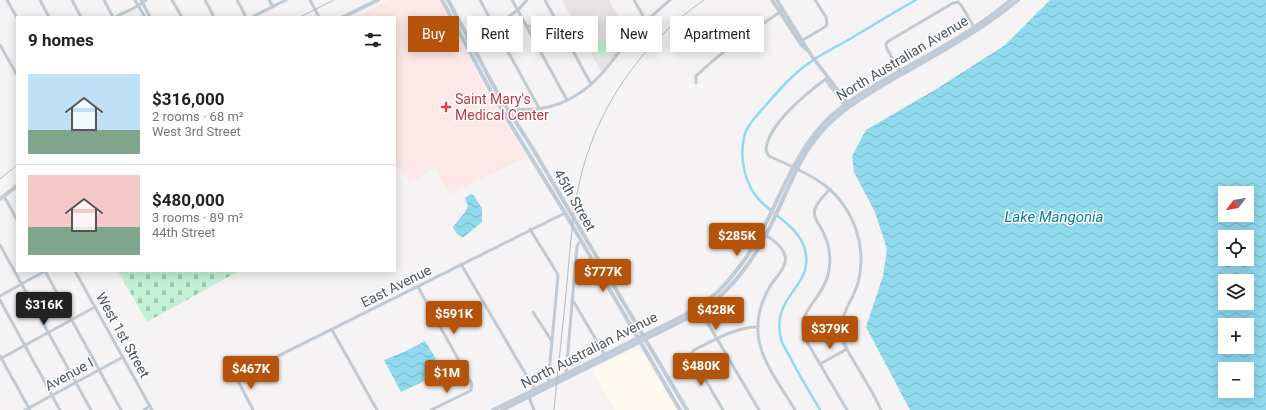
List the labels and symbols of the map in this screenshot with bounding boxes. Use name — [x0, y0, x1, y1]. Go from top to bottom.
street label: North Australian Avenue — [833, 12, 971, 104]
place label: Saint Mary's Medical Center — [455, 91, 549, 123]
marker: Saint Mary's Medical Center — [440, 101, 452, 113]
street label: 45th Street — [551, 166, 599, 234]
north arrow — [1218, 186, 1254, 222]
water label: Lake Mangonia — [1005, 208, 1104, 226]
pin: $285K — [709, 223, 765, 257]
pin: $777K — [575, 259, 631, 293]
street label: East Avenue — [358, 261, 434, 311]
street label: West 1st Street — [93, 290, 153, 381]
pin: $316K — [16, 292, 72, 326]
pin: $428K — [688, 297, 744, 331]
pin: $591K — [426, 301, 482, 335]
street label: North Australian Avenue — [518, 309, 660, 391]
pin: $379K — [802, 316, 858, 350]
pin: $480K — [673, 353, 729, 387]
street label: Avenue I — [42, 354, 96, 394]
pin: $467K — [223, 356, 279, 390]
pin: $1M — [428, 360, 466, 394]

